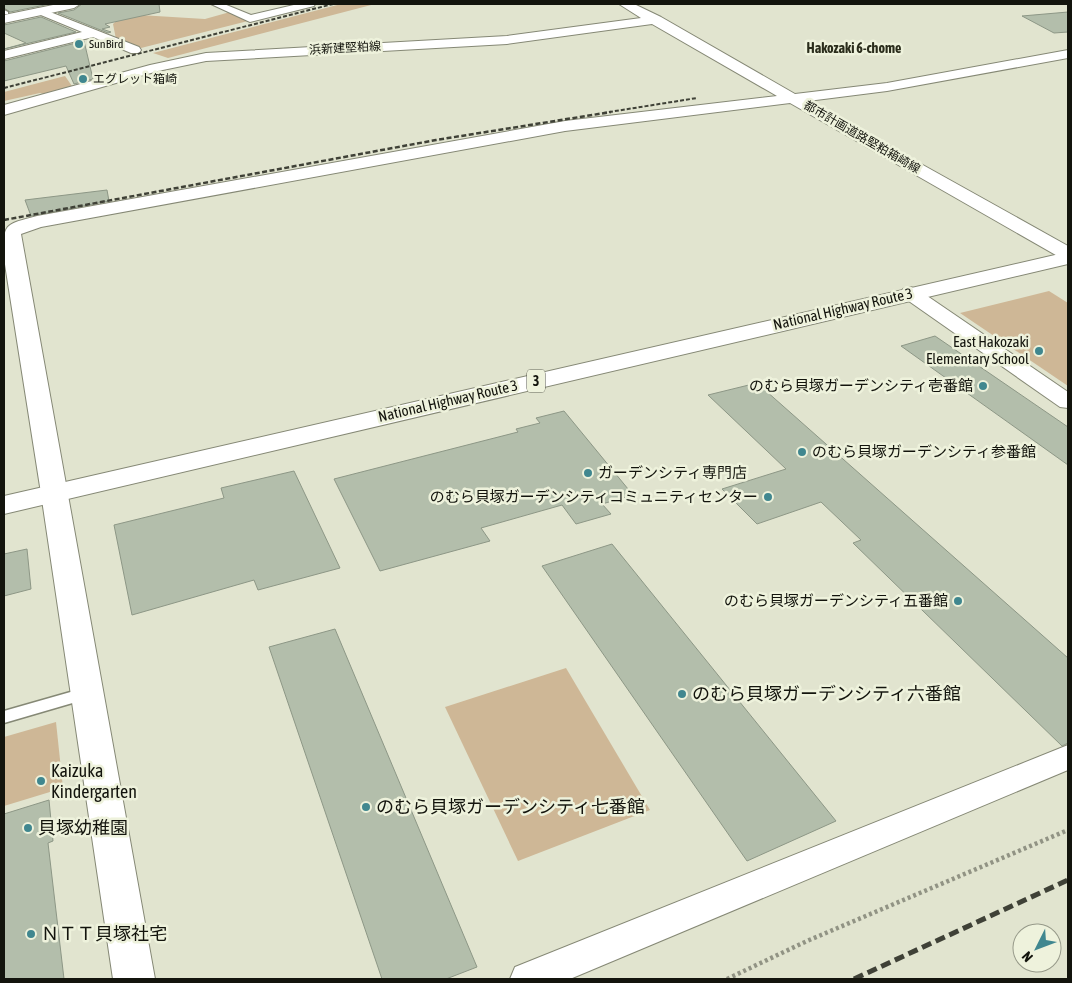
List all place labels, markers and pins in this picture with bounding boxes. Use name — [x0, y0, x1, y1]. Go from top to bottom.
place label: SunBird — [89, 37, 123, 51]
marker: SunBird — [73, 38, 85, 50]
place label: エグレット箱崎 — [93, 72, 177, 86]
marker: エグレット箱崎 — [77, 73, 89, 85]
place label: East Hakozaki Elementary School — [926, 333, 1029, 367]
marker: East Hakozaki Elementary School — [1033, 345, 1045, 357]
place label: のむら貝塚ガーデンシティ壱番館 — [749, 377, 973, 394]
marker: のむら貝塚ガーデンシティ壱番館 — [977, 380, 989, 392]
place label: のむら貝塚ガーデンシティ参番館 — [812, 443, 1036, 460]
marker: のむら貝塚ガーデンシティ参番館 — [796, 446, 808, 458]
place label: ガーデンシティ専門店 — [598, 464, 747, 481]
marker: ガーデンシティ専門店 — [582, 467, 594, 479]
place label: のむら貝塚ガーデンシティコミュニティセンター — [430, 488, 758, 505]
marker: のむら貝塚ガーデンシティコミュニティセンター — [762, 491, 774, 503]
place label: のむら貝塚ガーデンシティ五番館 — [724, 592, 948, 609]
marker: のむら貝塚ガーデンシティ五番館 — [952, 595, 964, 607]
place label: のむら貝塚ガーデンシティ六番館 — [692, 683, 961, 704]
marker: のむら貝塚ガーデンシティ六番館 — [676, 688, 688, 700]
place label: Kaizuka Kindergarten — [51, 760, 137, 802]
marker: Kaizuka Kindergarten — [35, 775, 47, 787]
place label: のむら貝塚ガーデンシティ七番館 — [376, 796, 645, 817]
marker: のむら貝塚ガーデンシティ七番館 — [360, 801, 372, 813]
place label: 貝塚幼稚園 — [38, 817, 128, 838]
marker: 貝塚幼稚園 — [22, 822, 34, 834]
place label: ＮＴＴ貝塚社宅 — [41, 923, 167, 944]
marker: ＮＴＴ貝塚社宅 — [25, 928, 37, 940]

